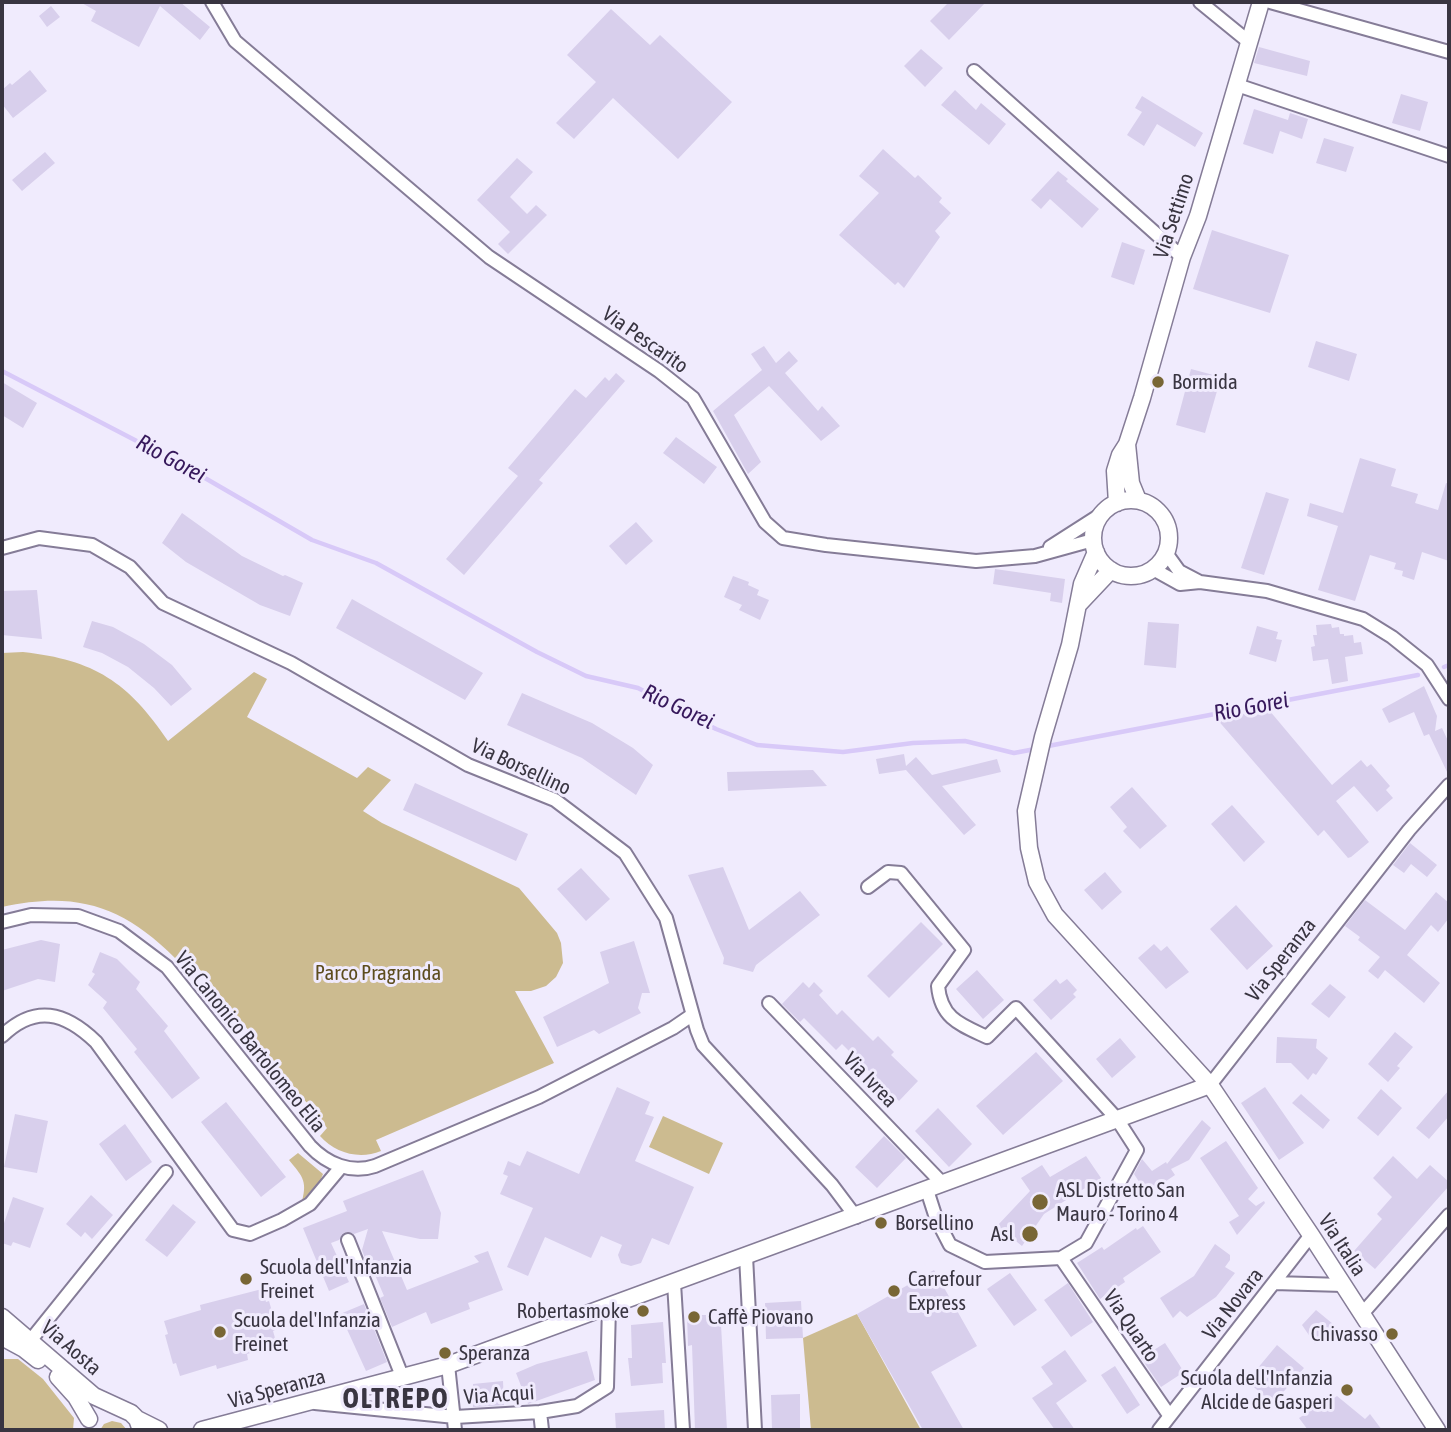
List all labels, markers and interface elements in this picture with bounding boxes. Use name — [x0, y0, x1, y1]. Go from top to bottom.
street label: Via Settimo — [1148, 170, 1200, 262]
street label: Via Pescarito — [597, 301, 693, 379]
place label: Bormida — [1172, 369, 1238, 395]
marker: Bormida — [1150, 374, 1166, 390]
water label: Rio Gorei — [131, 429, 211, 489]
water label: Rio Gorei — [638, 679, 718, 735]
water label: Rio Gorei — [1211, 686, 1291, 728]
street label: Via Borsellino — [467, 733, 575, 801]
street label: Via Speranza — [1241, 913, 1321, 1007]
street label: Via Canonico Bartolomeo Elia — [169, 946, 331, 1138]
park label: Parco Pragranda — [315, 960, 441, 986]
street label: Via Ivrea — [838, 1047, 902, 1113]
place label: ASL Distretto San Mauro - Torino 4 — [1056, 1177, 1185, 1227]
marker: ASL Distretto San Mauro - Torino 4 — [1030, 1192, 1050, 1212]
street label: Via Italia — [1313, 1209, 1371, 1281]
place label: Borsellino — [895, 1210, 974, 1236]
marker: Borsellino — [873, 1215, 889, 1231]
place label: Asl — [991, 1221, 1014, 1247]
marker: Asl — [1020, 1224, 1040, 1244]
place label: Scuola dell'Infanzia Freinet — [260, 1254, 412, 1304]
street label: Via Novara — [1197, 1263, 1269, 1345]
place label: Carrefour Express — [908, 1266, 981, 1316]
marker: Scuola dell'Infanzia Freinet — [238, 1271, 254, 1287]
marker: Carrefour Express — [886, 1283, 902, 1299]
street label: Via Quarto — [1098, 1285, 1164, 1367]
place label: Robertasmoke — [517, 1298, 629, 1324]
marker: Robertasmoke — [635, 1303, 651, 1319]
place label: Caffè Piovano — [708, 1304, 814, 1330]
place label: Scuola del'Infanzia Freinet — [234, 1307, 381, 1357]
marker: Caffè Piovano — [686, 1309, 702, 1325]
street label: Via Aosta — [36, 1315, 106, 1381]
place label: Chivasso — [1311, 1321, 1378, 1347]
marker: Scuola del'Infanzia Freinet — [212, 1324, 228, 1340]
marker: Chivasso — [1384, 1326, 1400, 1342]
place label: Speranza — [459, 1340, 530, 1366]
marker: Speranza — [437, 1345, 453, 1361]
street label: Via Speranza — [226, 1364, 328, 1414]
place label: Scuola dell'Infanzia Alcide de Gasperi — [1181, 1365, 1333, 1415]
street label: Via Acqui — [463, 1380, 535, 1410]
district label: OLTREPO — [343, 1382, 449, 1416]
marker: Scuola dell'Infanzia Alcide de Gasperi — [1339, 1382, 1355, 1398]

